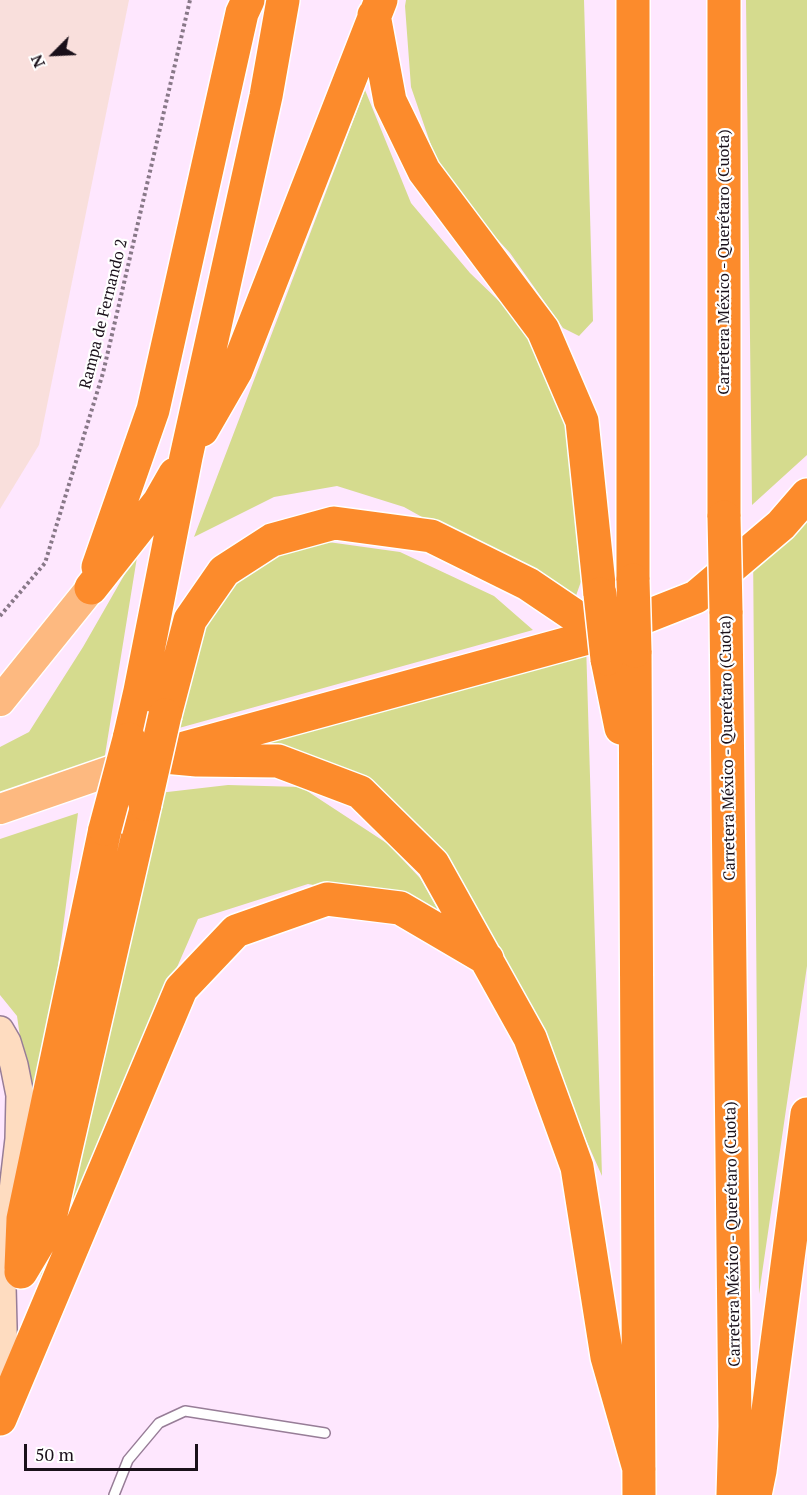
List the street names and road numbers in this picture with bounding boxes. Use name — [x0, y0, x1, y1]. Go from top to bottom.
street label: Carretera México - Querétaro (Cuota) — [714, 129, 734, 395]
street label: Rampa de Fernando 2 — [76, 237, 132, 391]
street label: Carretera México - Querétaro (Cuota) — [716, 615, 740, 881]
street label: Carretera México - Querétaro (Cuota) — [721, 1101, 745, 1367]

